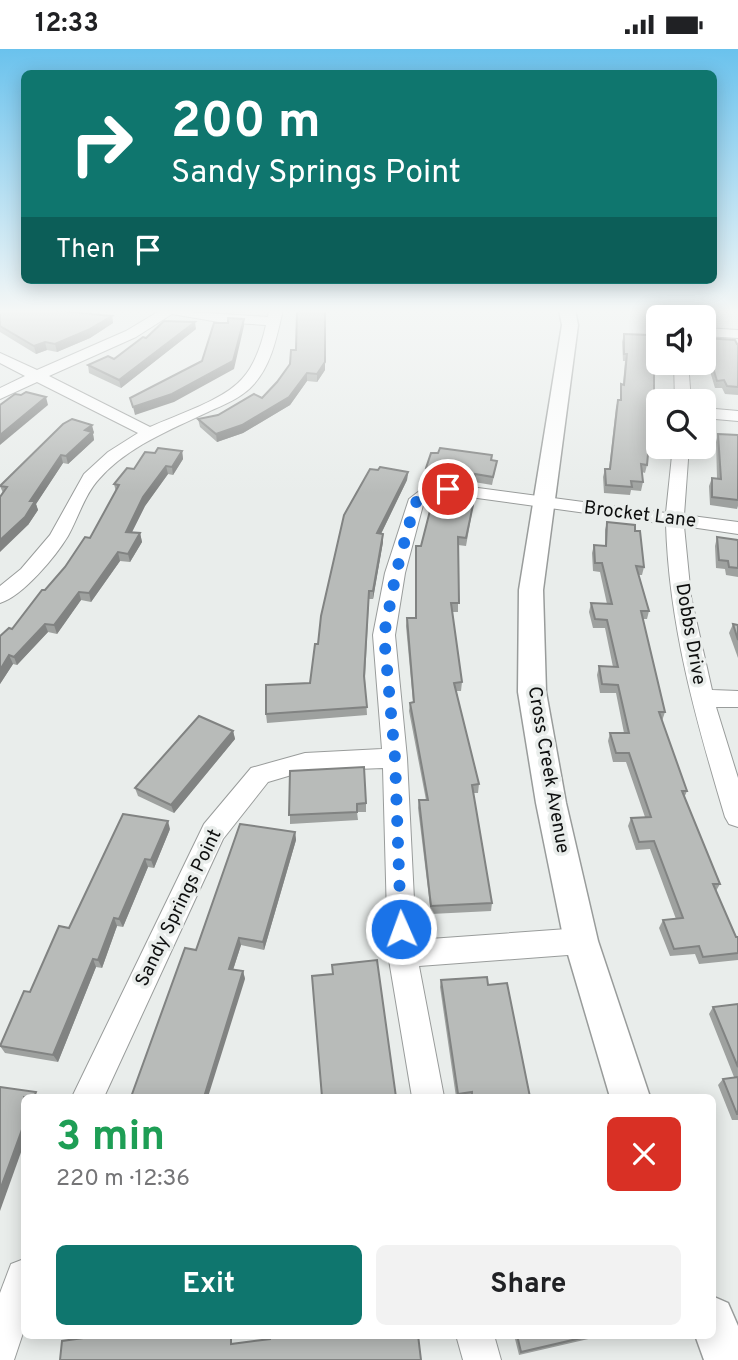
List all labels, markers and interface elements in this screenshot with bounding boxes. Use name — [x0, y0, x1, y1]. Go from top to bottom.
text: 12:33 — [35, 8, 99, 41]
text: 200 m — [171, 93, 321, 155]
icon: right — [56, 98, 147, 189]
text: Sandy Springs Point — [171, 154, 461, 194]
icon: arrive — [129, 231, 167, 269]
text: Then — [56, 234, 115, 267]
map controls — [646, 305, 716, 459]
button: sound — [646, 305, 716, 375]
button: search — [646, 389, 716, 459]
pin — [418, 459, 478, 519]
icon: arrive — [429, 470, 467, 508]
street label: Brocket Lane — [582, 496, 698, 534]
street label: Dobbs Drive — [669, 581, 711, 687]
street label: Cross Creek Avenue — [521, 685, 575, 855]
street label: Sandy Springs Point — [131, 825, 227, 991]
position arrow — [364, 892, 438, 966]
text: 3 min — [56, 1112, 165, 1165]
button: close — [607, 1117, 681, 1191]
text: 220 m · 12:36 — [56, 1165, 190, 1194]
button: Exit — [56, 1245, 362, 1325]
button: Share — [376, 1245, 681, 1325]

